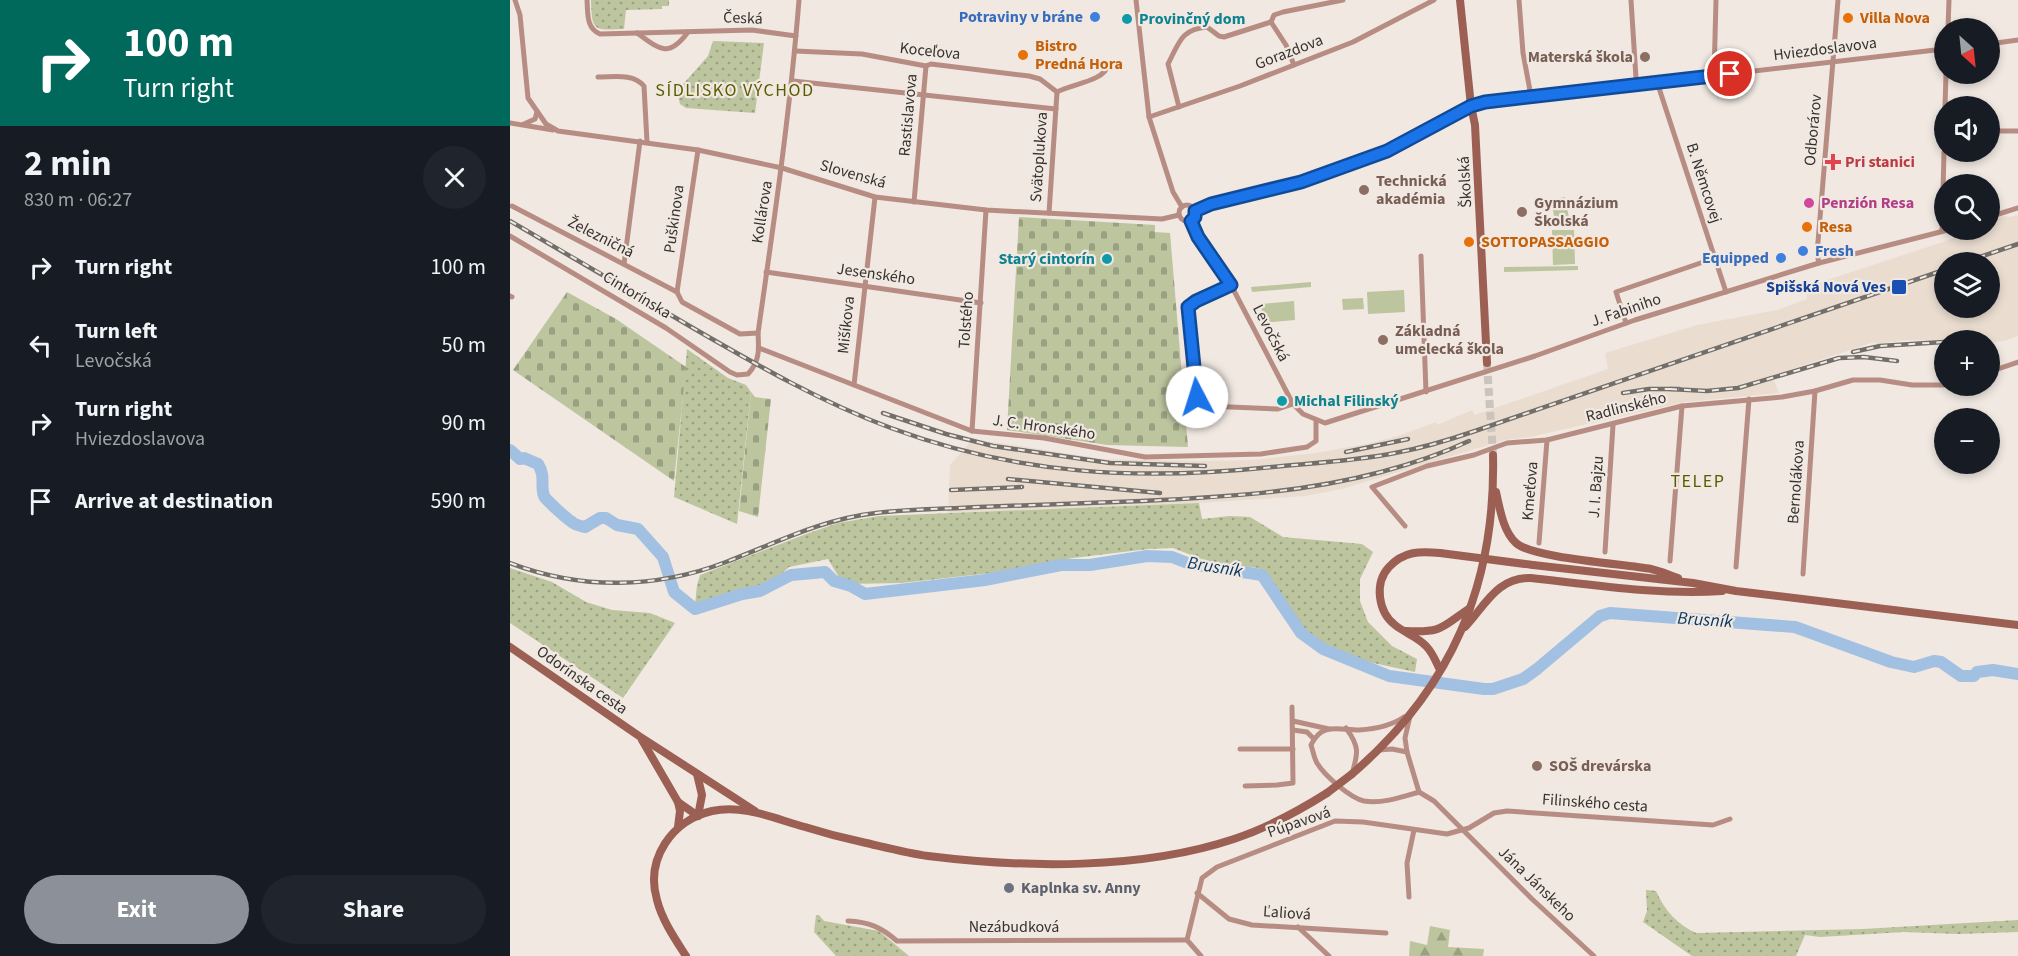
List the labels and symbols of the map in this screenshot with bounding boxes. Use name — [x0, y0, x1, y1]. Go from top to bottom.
street label: Česká — [723, 6, 763, 30]
place label: Potraviny v bráne — [959, 6, 1083, 28]
place label: Villa Nova — [1859, 7, 1930, 29]
place label: Provinčný dom — [1139, 8, 1245, 30]
marker: Potraviny v bráne — [1088, 10, 1102, 24]
marker: Villa Nova — [1841, 11, 1855, 25]
marker: Provinčný dom — [1120, 12, 1134, 26]
north arrow — [1934, 18, 2000, 84]
street label: Gorazdova — [1252, 29, 1326, 75]
street label: Hviezdoslavova — [1772, 32, 1878, 66]
place label: Bistro Predná Hora — [1035, 35, 1123, 75]
street label: Koceľova — [899, 37, 961, 65]
place label: Materská škola — [1528, 46, 1633, 68]
marker: Bistro Predná Hora — [1016, 48, 1030, 62]
pin — [1704, 48, 1755, 99]
marker: Materská škola — [1638, 50, 1652, 64]
street label: Rastislavova — [893, 73, 923, 157]
district label: SÍDLISKO VÝCHOD — [655, 78, 815, 103]
street label: Odborárov — [1799, 93, 1827, 167]
street label: Svätoplukova — [1025, 111, 1053, 203]
street label: B. Němcovej — [1681, 140, 1727, 226]
place label: Pri stanici — [1845, 151, 1915, 173]
street label: Slovenská — [817, 154, 889, 194]
marker: Pri stanici — [1826, 155, 1840, 169]
street label: Školská — [1453, 156, 1477, 208]
place label: Technická akadémia — [1376, 170, 1447, 210]
street label: Kollárova — [746, 179, 778, 245]
street label: Puškinova — [658, 183, 690, 255]
marker: Technická akadémia — [1357, 183, 1371, 197]
place label: Gymnázium Školská — [1534, 192, 1618, 232]
place label: Penzión Resa — [1821, 192, 1914, 214]
marker: Penzión Resa — [1802, 196, 1816, 210]
marker: Gymnázium Školská — [1515, 205, 1529, 219]
street label: Železničná — [564, 211, 638, 263]
place label: Resa — [1819, 216, 1852, 238]
marker: Resa — [1800, 220, 1814, 234]
place label: SOTTOPASSAGGIO — [1481, 231, 1609, 253]
marker: SOTTOPASSAGGIO — [1462, 235, 1476, 249]
place label: Fresh — [1815, 240, 1854, 262]
marker: Fresh — [1796, 244, 1810, 258]
place label: Equipped — [1702, 247, 1769, 269]
place label: Starý cintorín — [999, 248, 1095, 270]
marker: Equipped — [1774, 251, 1788, 265]
marker: Starý cintorín — [1100, 252, 1114, 266]
street label: Jesenského — [836, 258, 916, 290]
street label: Cintorínska — [599, 266, 675, 324]
place label: Spišská Nová Ves — [1766, 276, 1886, 298]
marker: Spišská Nová Ves — [1890, 278, 1908, 296]
street label: J. Fabiniho — [1588, 288, 1664, 332]
street label: Tolstého — [953, 291, 979, 349]
street label: Mišíkova — [832, 295, 860, 355]
street label: Levočská — [1247, 301, 1295, 365]
place label: Základná umelecká škola — [1395, 320, 1504, 360]
marker: Základná umelecká škola — [1376, 333, 1390, 347]
position arrow — [1165, 365, 1229, 429]
street label: Radlinského — [1583, 386, 1669, 428]
place label: Michal Filinský — [1294, 390, 1399, 412]
marker: Michal Filinský — [1275, 394, 1289, 408]
street label: J. C. Hronského — [991, 409, 1097, 445]
street label: Bernolákova — [1782, 439, 1810, 525]
street label: J. I. Bajzu — [1583, 455, 1609, 519]
street label: Kmeťova — [1516, 460, 1544, 522]
district label: TELEP — [1670, 469, 1726, 494]
water label: Brusník — [1186, 550, 1245, 584]
water label: Brusník — [1677, 606, 1734, 634]
street label: Odorínska cesta — [532, 640, 632, 720]
place label: SOŠ drevárska — [1549, 755, 1651, 777]
marker: SOŠ drevárska — [1530, 759, 1544, 773]
street label: Filinského cesta — [1541, 788, 1649, 818]
street label: Púpavová — [1264, 801, 1334, 843]
street label: Jána Jánskeho — [1493, 841, 1581, 927]
place label: Kaplnka sv. Anny — [1021, 877, 1141, 899]
marker: Kaplnka sv. Anny — [1002, 881, 1016, 895]
street label: Ľaliová — [1262, 900, 1312, 926]
street label: Nezábudková — [969, 916, 1059, 938]

